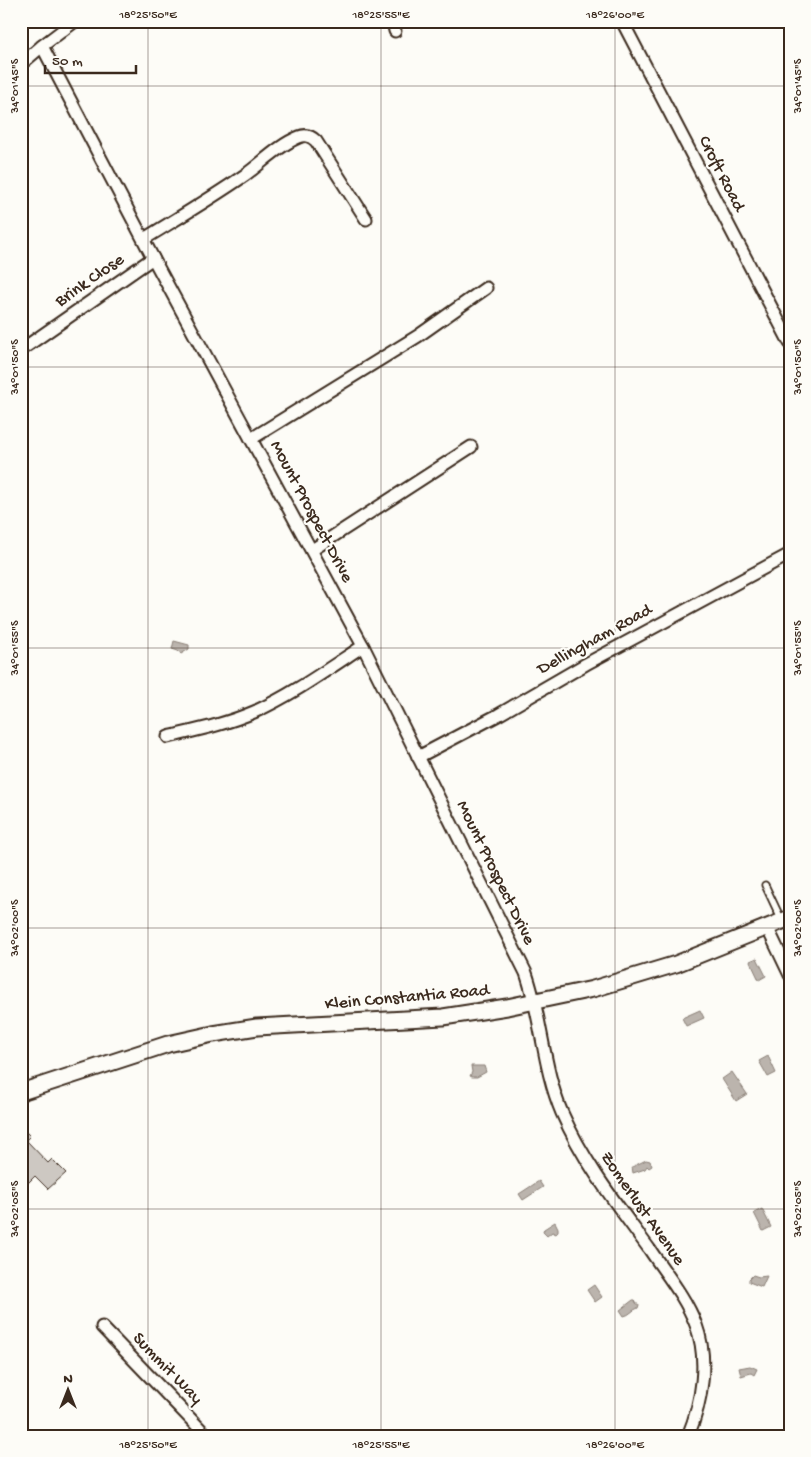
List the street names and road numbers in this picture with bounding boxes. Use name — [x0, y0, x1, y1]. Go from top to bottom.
street label: Croft Road — [693, 133, 750, 217]
street label: Brink Close — [51, 249, 129, 313]
street label: Mount Prospect Drive — [265, 437, 358, 587]
street label: Dellingham Road — [533, 599, 657, 681]
street label: Mount Prospect Drive — [451, 797, 539, 949]
street label: Klein Constantia Road — [324, 980, 491, 1016]
street label: Zomerlust Avenue — [595, 1148, 689, 1271]
street label: Summit Way — [127, 1329, 207, 1409]

